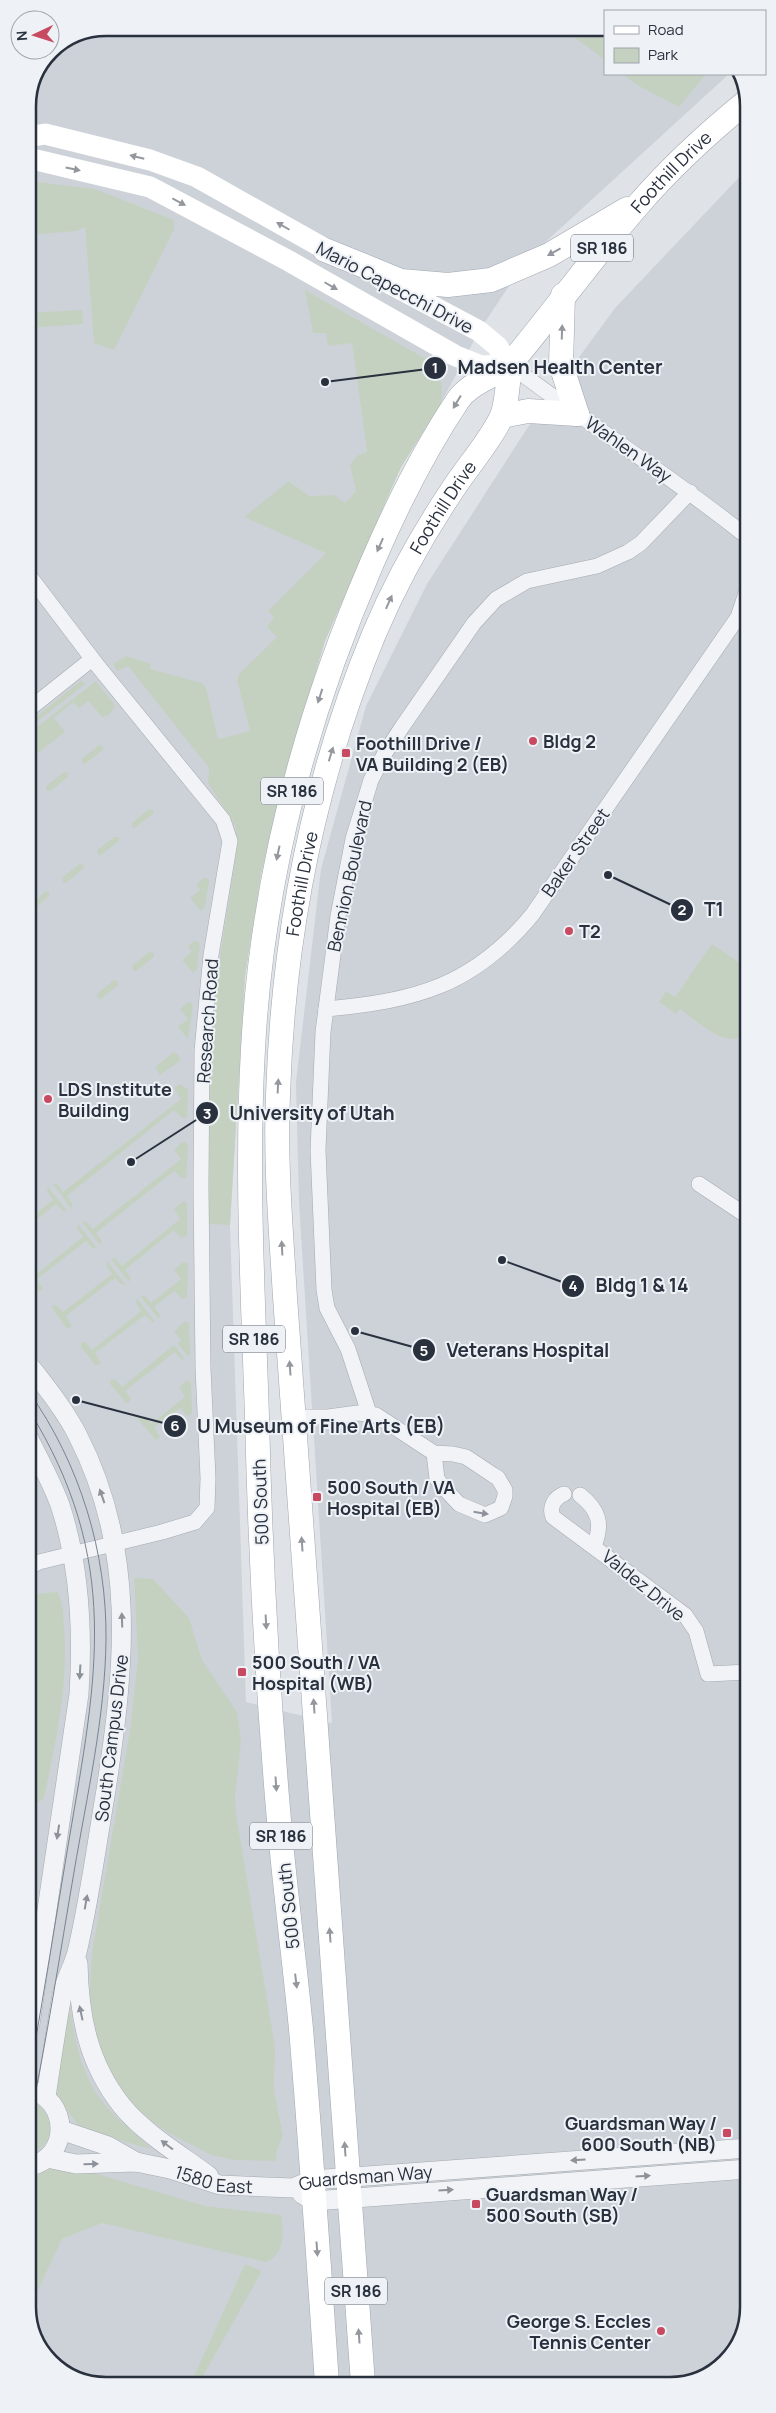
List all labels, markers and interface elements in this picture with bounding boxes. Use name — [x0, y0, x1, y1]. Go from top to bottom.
north arrow — [10, 10, 60, 60]
legend — [604, 10, 766, 75]
text: Road — [648, 19, 684, 40]
text: N — [12, 30, 31, 42]
text: Park — [648, 44, 678, 65]
street label: Foothill Drive — [625, 125, 716, 218]
one-way arrow — [129, 153, 144, 161]
one-way arrow — [65, 165, 81, 173]
one-way arrow — [173, 198, 186, 207]
one-way arrow — [276, 221, 290, 230]
road number: SR 186 — [571, 234, 633, 262]
street label: Mario Capecchi Drive — [312, 235, 478, 339]
one-way arrow — [547, 248, 561, 257]
one-way arrow — [324, 281, 337, 290]
one-way arrow — [558, 324, 566, 340]
callout: Madsen Health Center — [423, 351, 673, 385]
text: Madsen Health Center — [458, 354, 663, 380]
text: 1 — [432, 357, 438, 378]
one-way arrow — [452, 396, 461, 409]
street label: Wahlen Way — [581, 410, 677, 488]
street label: Foothill Drive — [404, 456, 481, 558]
one-way arrow — [375, 538, 383, 552]
one-way arrow — [385, 595, 393, 609]
one-way arrow — [316, 689, 323, 704]
place label: Bldg 2 — [543, 729, 596, 753]
place label: Foothill Drive / VA Building 2 (EB) — [356, 731, 509, 776]
marker: Bldg 2 — [527, 735, 539, 747]
one-way arrow — [328, 746, 336, 761]
marker: Foothill Drive / VA Building 2 (EB) — [340, 747, 352, 759]
road number: SR 186 — [261, 778, 323, 804]
street label: Bennion Boulevard — [321, 798, 377, 954]
street label: Baker Street — [536, 803, 614, 901]
street label: Foothill Drive — [280, 829, 323, 938]
one-way arrow — [274, 846, 282, 861]
callout: T1 — [670, 893, 734, 927]
text: T1 — [704, 896, 724, 922]
text: 2 — [678, 899, 687, 920]
place label: T2 — [579, 919, 601, 943]
marker: T2 — [563, 925, 575, 937]
street label: Research Road — [191, 958, 223, 1084]
place label: LDS Institute Building — [58, 1077, 172, 1122]
one-way arrow — [275, 1078, 283, 1094]
marker: LDS Institute Building — [42, 1093, 54, 1105]
callout: University of Utah — [194, 1096, 404, 1130]
text: University of Utah — [229, 1100, 395, 1126]
text: 3 — [203, 1103, 211, 1124]
one-way arrow — [278, 1240, 286, 1256]
callout: Bldg 1 & 14 — [561, 1269, 699, 1303]
text: Bldg 1 & 14 — [595, 1272, 689, 1298]
text: 4 — [568, 1275, 578, 1296]
road number: SR 186 — [223, 1326, 285, 1352]
callout: Veterans Hospital — [411, 1333, 619, 1367]
text: Veterans Hospital — [447, 1337, 609, 1363]
text: 5 — [420, 1340, 429, 1361]
one-way arrow — [285, 1360, 293, 1376]
callout: U Museum of Fine Arts (EB) — [162, 1409, 455, 1443]
text: U Museum of Fine Arts (EB) — [197, 1413, 445, 1439]
text: 6 — [170, 1415, 180, 1436]
street label: 500 South — [247, 1458, 273, 1546]
place label: 500 South / VA Hospital (EB) — [327, 1475, 455, 1520]
one-way arrow — [98, 1489, 105, 1504]
marker: 500 South / VA Hospital (EB) — [311, 1491, 323, 1503]
one-way arrow — [473, 1509, 489, 1517]
one-way arrow — [298, 1535, 306, 1551]
street label: Valdez Drive — [597, 1544, 691, 1626]
one-way arrow — [118, 1611, 126, 1627]
one-way arrow — [262, 1614, 270, 1630]
place label: 500 South / VA Hospital (WB) — [252, 1650, 380, 1695]
street label: South Campus Drive — [89, 1653, 133, 1823]
one-way arrow — [76, 1664, 84, 1680]
marker: 500 South / VA Hospital (WB) — [236, 1666, 248, 1678]
one-way arrow — [309, 1697, 317, 1713]
one-way arrow — [273, 1777, 281, 1793]
road number: SR 186 — [250, 1822, 312, 1850]
one-way arrow — [53, 1824, 61, 1840]
street label: 500 South — [272, 1862, 304, 1950]
one-way arrow — [83, 1894, 91, 1910]
one-way arrow — [325, 1927, 333, 1943]
one-way arrow — [292, 1973, 300, 1989]
one-way arrow — [77, 2005, 85, 2020]
place label: Guardsman Way / 600 South (NB) — [565, 2111, 717, 2156]
marker: Guardsman Way / 600 South (NB) — [721, 2127, 733, 2139]
one-way arrow — [161, 2139, 174, 2150]
one-way arrow — [341, 2141, 349, 2157]
one-way arrow — [569, 2157, 585, 2165]
street label: 1580 East — [172, 2159, 253, 2198]
street label: Guardsman Way — [295, 2159, 434, 2196]
one-way arrow — [84, 2160, 100, 2168]
one-way arrow — [635, 2172, 651, 2180]
place label: Guardsman Way / 500 South (SB) — [486, 2182, 638, 2227]
one-way arrow — [438, 2186, 454, 2194]
marker: Guardsman Way / 500 South (SB) — [470, 2198, 482, 2210]
one-way arrow — [314, 2241, 322, 2257]
road number: SR 186 — [325, 2278, 387, 2304]
place label: George S. Eccles Tennis Center — [507, 2309, 651, 2354]
marker: George S. Eccles Tennis Center — [655, 2325, 667, 2337]
one-way arrow — [355, 2327, 363, 2343]

